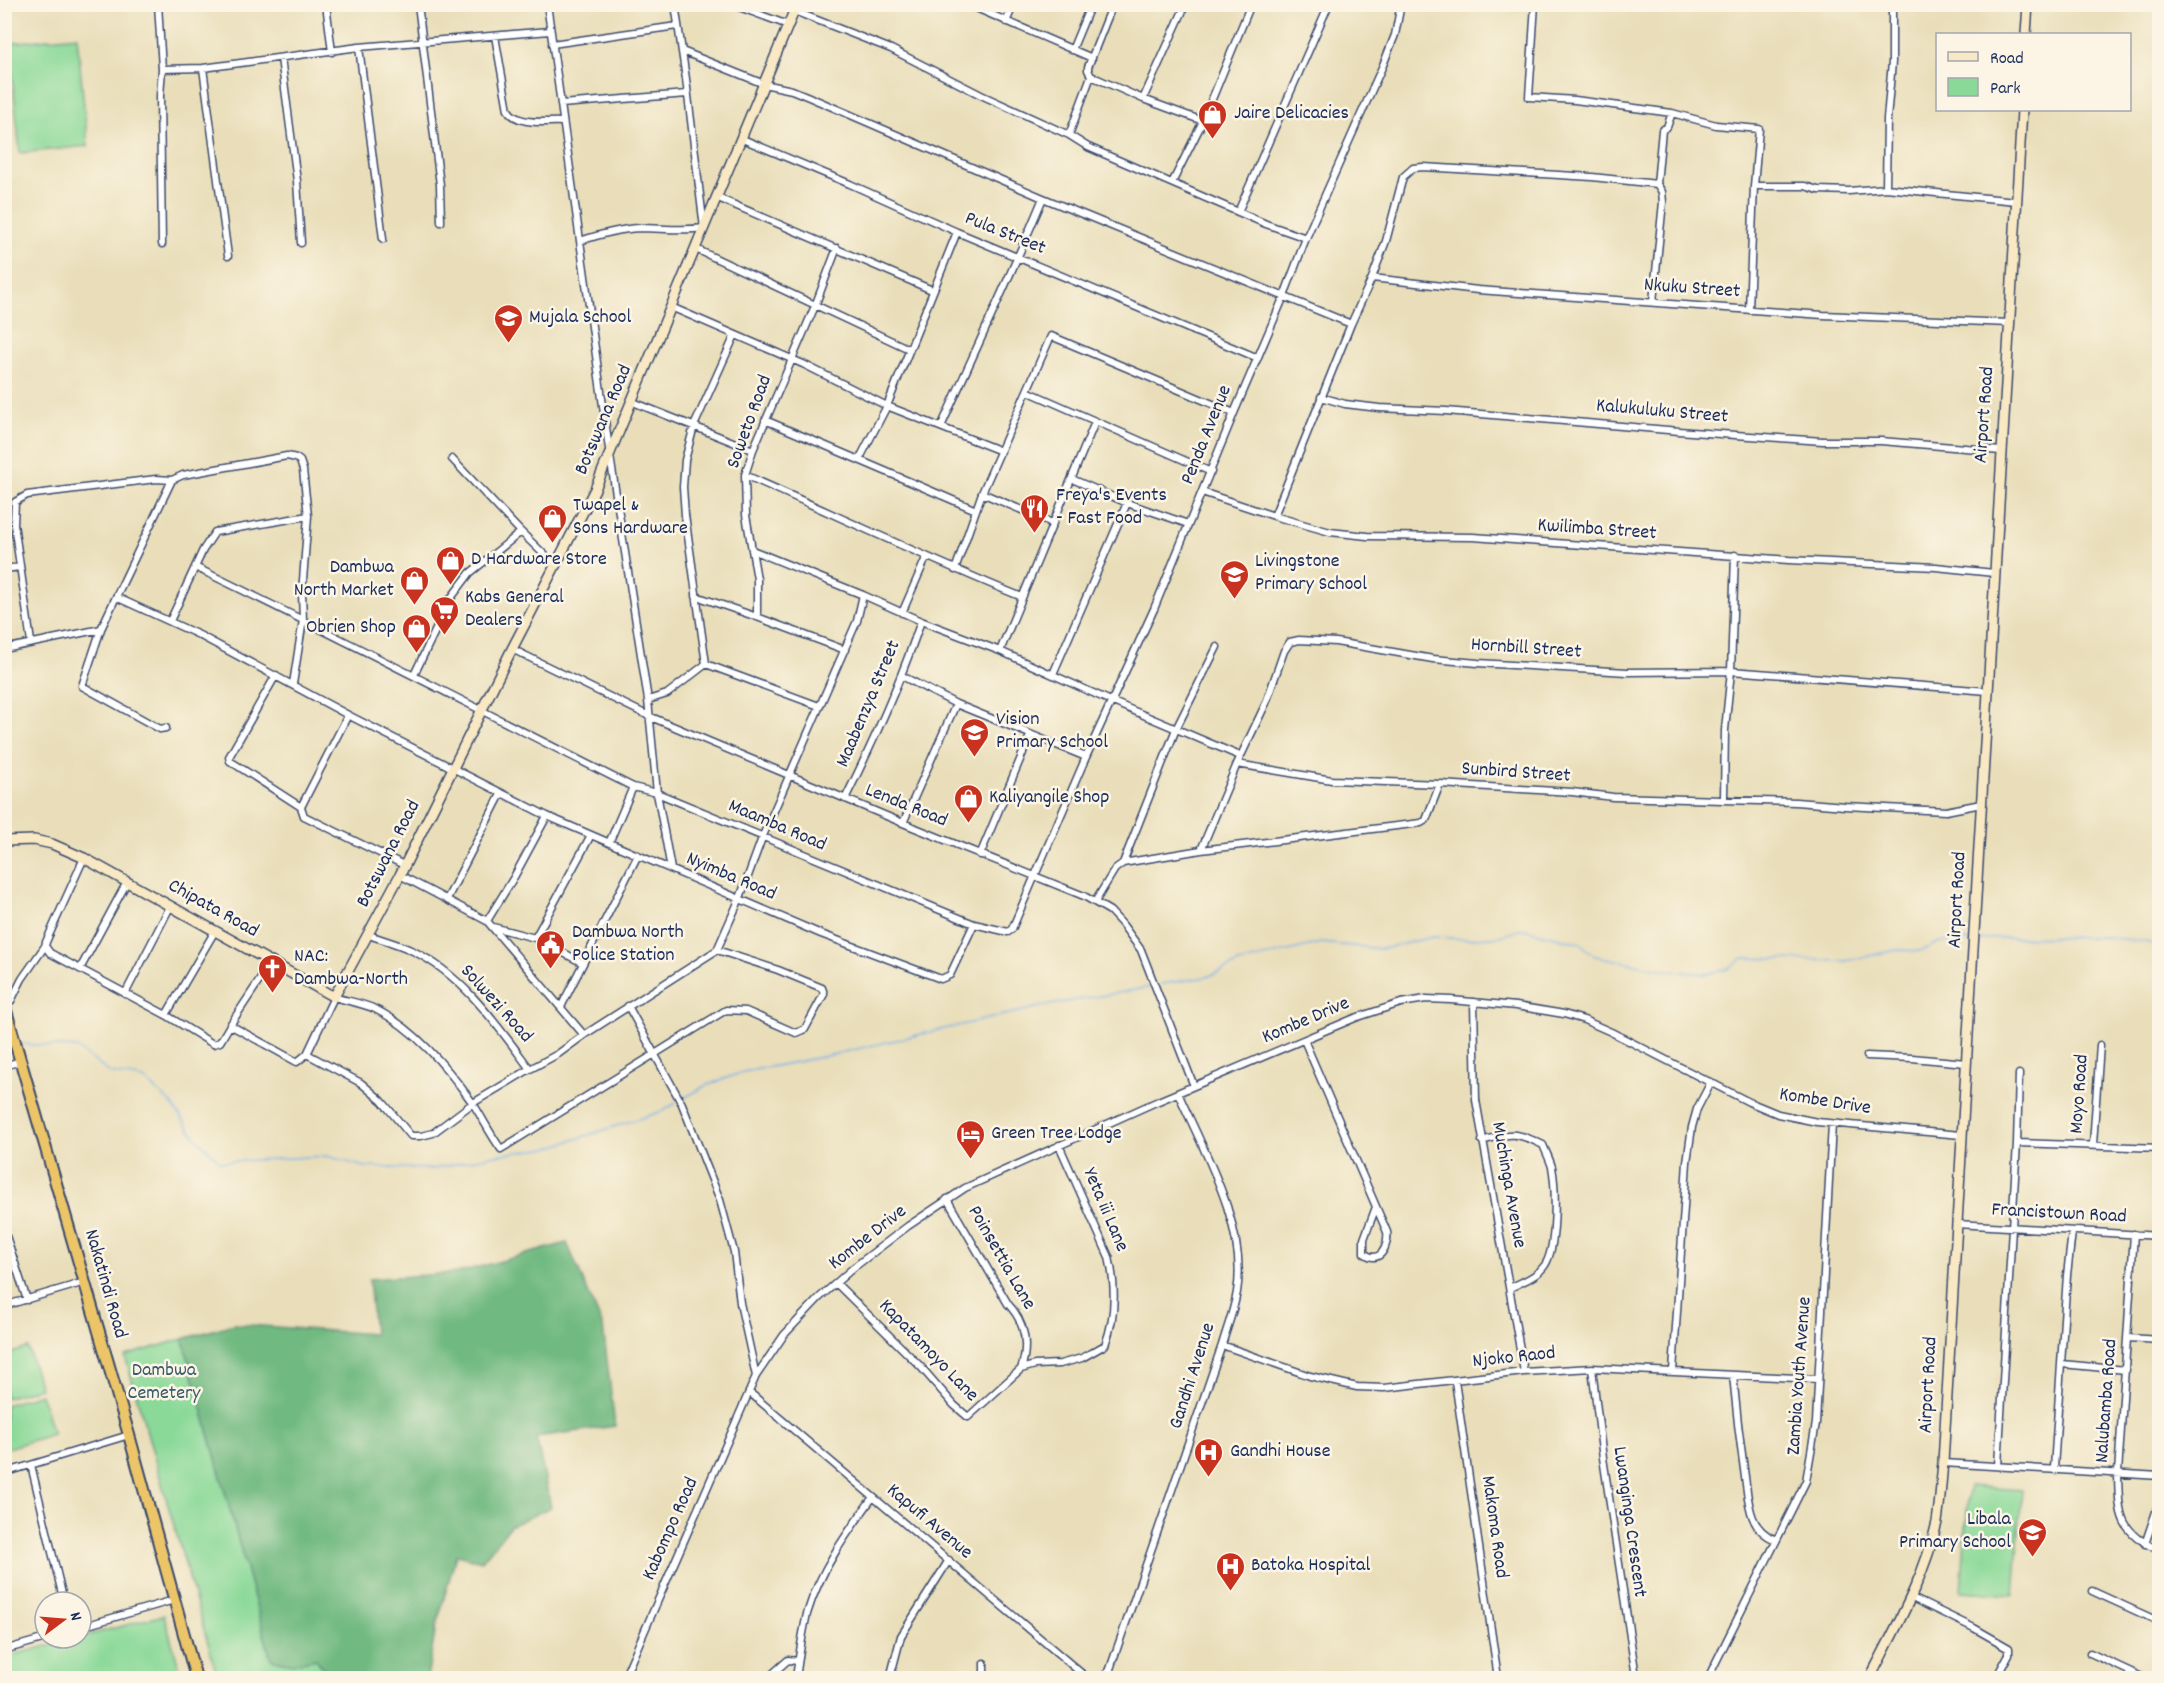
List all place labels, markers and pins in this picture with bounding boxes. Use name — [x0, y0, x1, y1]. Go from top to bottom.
shop icon: Jaire Delicacies — [1197, 98, 1229, 140]
place label: Jaire Delicacies — [1234, 100, 1349, 128]
school or university icon: Mujala School — [492, 302, 524, 344]
place label: Mujala School — [529, 304, 631, 332]
place label: Freya's Events - Fast Food — [1056, 482, 1167, 533]
place label: Twapel & Sons Hardware — [573, 492, 688, 543]
restaurant icon: Freya's Events - Fast Food — [1019, 492, 1051, 534]
shop icon: Twapel & Sons Hardware — [536, 502, 568, 544]
shop icon: D Hardware Store — [434, 544, 466, 586]
place label: D Hardware Store — [471, 546, 607, 574]
place label: Livingstone Primary School — [1255, 548, 1367, 599]
place label: Dambwa North Market — [294, 554, 395, 605]
school or university icon: Livingstone Primary School — [1218, 558, 1250, 600]
shop icon: Dambwa North Market — [399, 564, 431, 606]
place label: Kabs General Dealers — [465, 584, 564, 635]
supermarket icon: Kabs General Dealers — [428, 594, 460, 636]
shop icon: Obrien Shop — [401, 612, 433, 654]
place label: Obrien Shop — [306, 614, 396, 642]
place label: Vision Primary School — [996, 706, 1108, 757]
school or university icon: Vision Primary School — [959, 716, 991, 758]
shop icon: Kaliyangile Shop — [952, 782, 984, 824]
place label: Kaliyangile Shop — [989, 784, 1109, 812]
place label: Dambwa North Police Station — [572, 919, 684, 970]
public building icon: Dambwa North Police Station — [535, 928, 567, 970]
place label: NAC: Dambwa-North — [294, 943, 408, 994]
church icon: NAC: Dambwa-North — [257, 952, 289, 994]
hotel icon: Green Tree Lodge — [954, 1118, 986, 1160]
place label: Green Tree Lodge — [991, 1120, 1122, 1148]
hospital icon: Gandhi House — [1193, 1436, 1225, 1478]
place label: Gandhi House — [1230, 1438, 1331, 1466]
place label: Libala Primary School — [1899, 1506, 2012, 1557]
school or university icon: Libala Primary School — [2016, 1516, 2048, 1558]
hospital icon: Batoka Hospital — [1214, 1550, 1246, 1592]
place label: Batoka Hospital — [1251, 1552, 1370, 1580]

